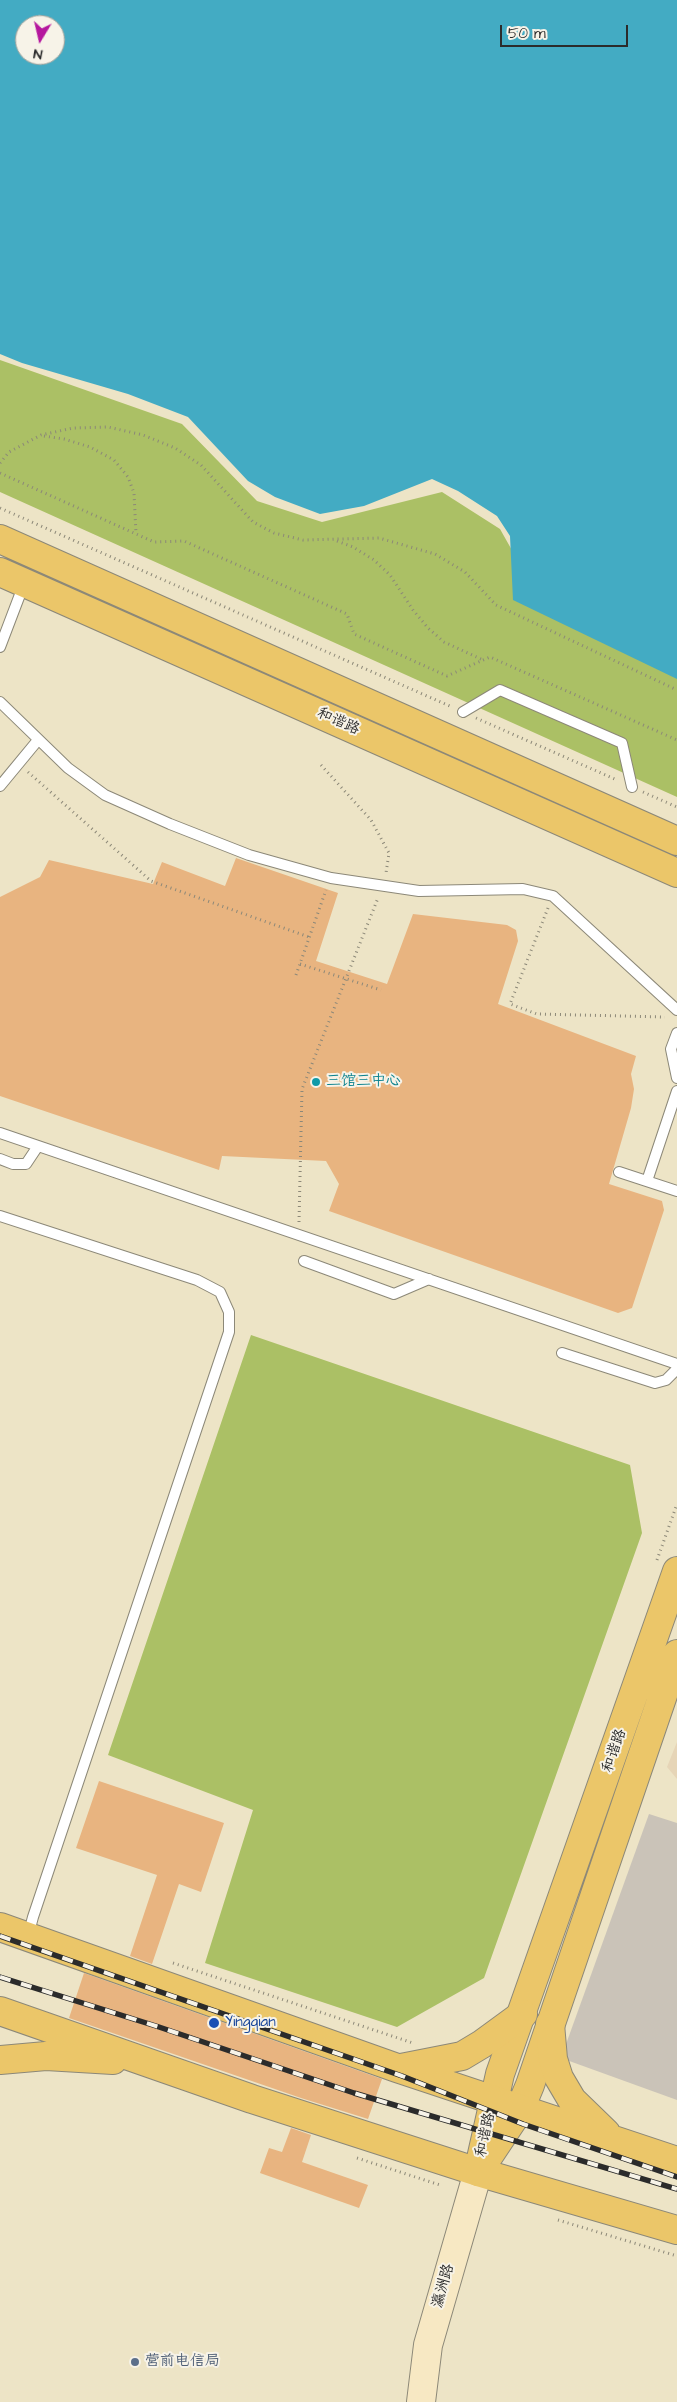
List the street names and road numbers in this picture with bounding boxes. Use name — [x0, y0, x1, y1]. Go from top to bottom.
street label: 和谐路 — [314, 705, 362, 739]
street label: 和谐路 — [599, 1727, 631, 1775]
street label: 和谐路 — [473, 2111, 499, 2159]
street label: 瀛洲路 — [429, 2262, 459, 2310]

